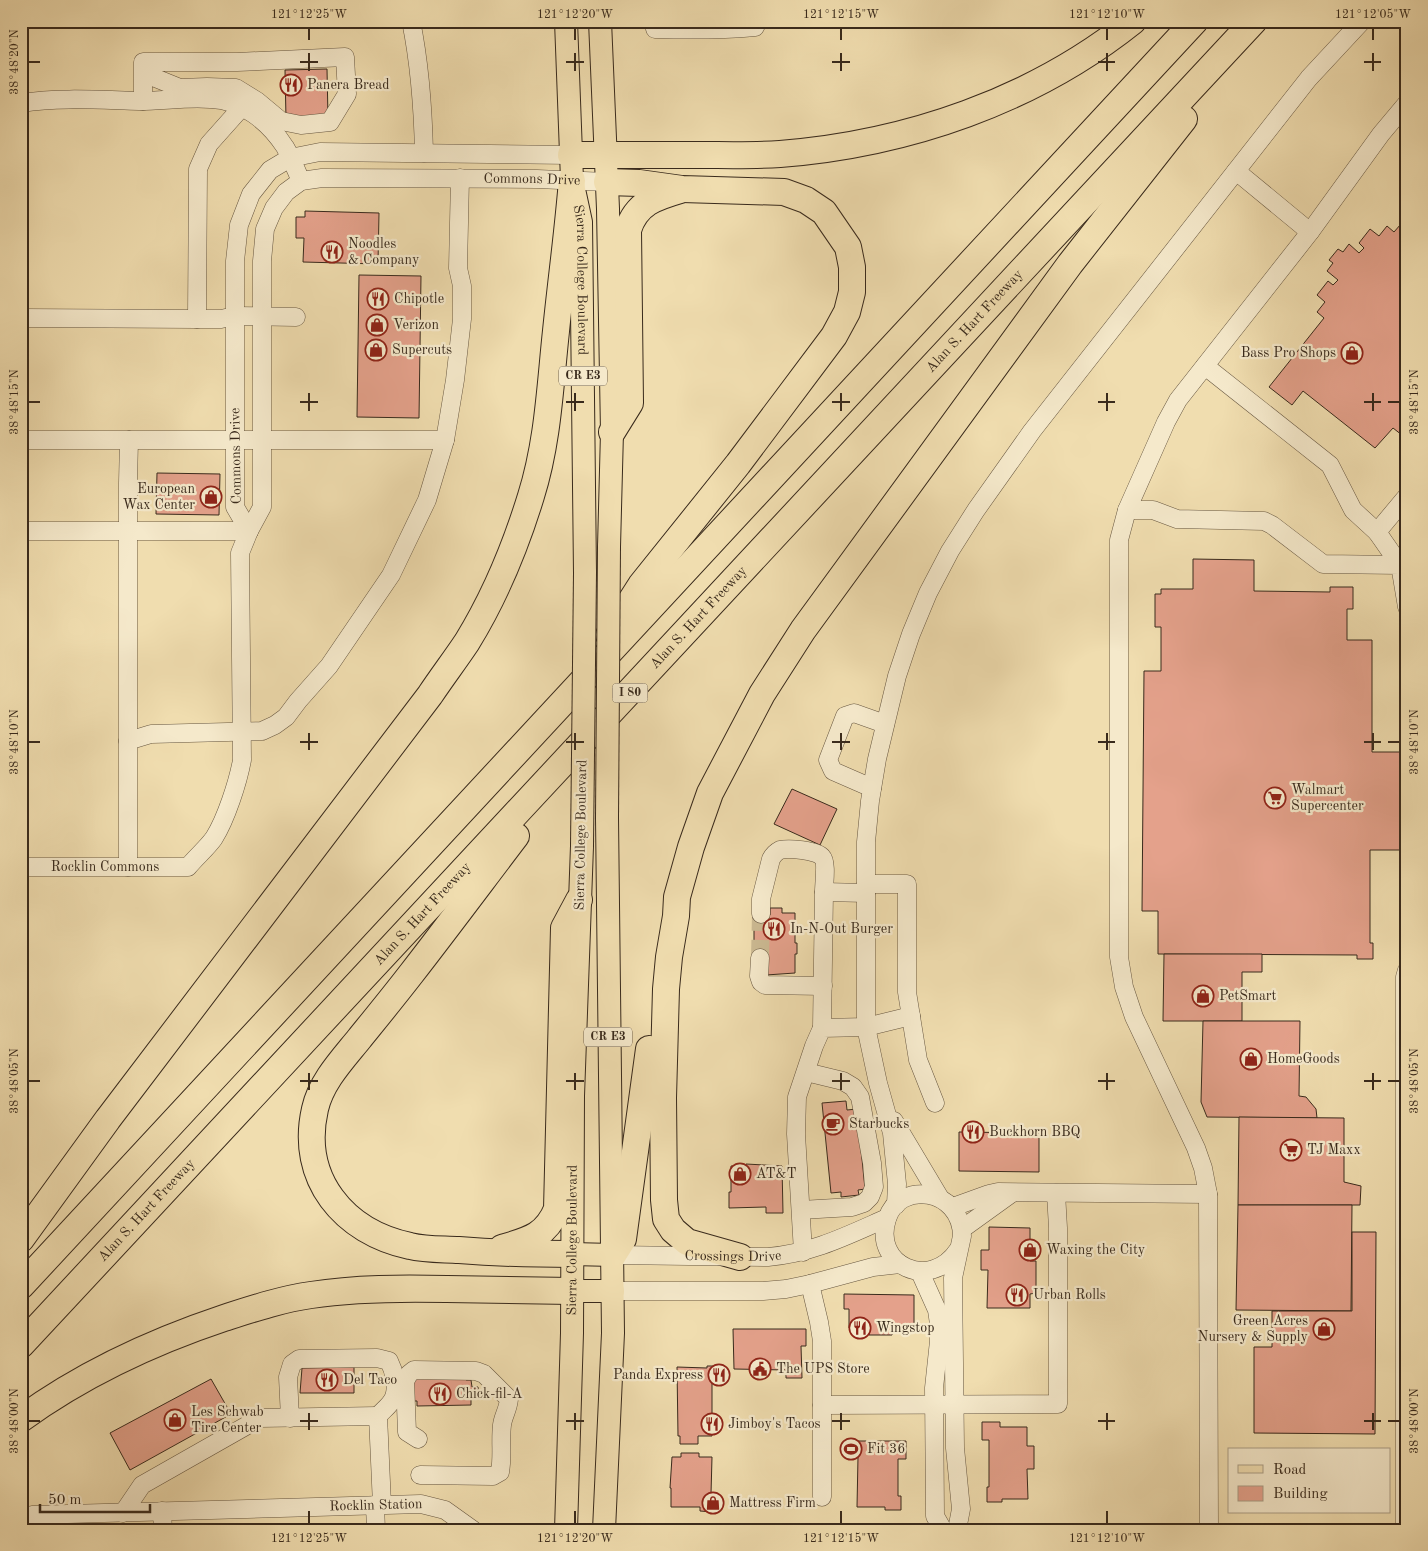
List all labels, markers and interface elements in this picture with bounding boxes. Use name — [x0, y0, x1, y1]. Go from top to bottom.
text: 121°12'25"W — [271, 8, 347, 21]
text: 121°12'15"W — [803, 8, 879, 21]
text: 121°12'05"W — [1335, 8, 1411, 21]
text: 121°12'20"W — [537, 9, 613, 21]
text: 121°12'10"W — [1069, 9, 1145, 21]
text: 38°48'20"N — [9, 29, 21, 95]
restaurant icon: Panera Bread — [279, 73, 303, 97]
place label: Panera Bread — [307, 78, 389, 92]
street label: Commons Drive — [484, 172, 581, 188]
street label: Sierra College Boulevard — [570, 203, 590, 355]
place label: Noodles & Company — [348, 237, 420, 267]
restaurant icon: Noodles & Company — [320, 240, 344, 264]
street label: Alan S. Hart Freeway — [923, 267, 1026, 375]
restaurant icon: Chipotle — [366, 287, 390, 311]
place label: Chipotle — [394, 292, 444, 306]
shop icon: Verizon — [365, 313, 389, 337]
place label: Verizon — [393, 318, 440, 332]
shop icon: Supercuts — [364, 338, 388, 362]
shop icon: Bass Pro Shops — [1340, 341, 1364, 365]
place label: Supercuts — [392, 343, 452, 357]
place label: Bass Pro Shops — [1241, 346, 1336, 360]
road number: CR E3 — [559, 366, 607, 386]
text: 38°48'15"N — [8, 369, 21, 435]
text: 38°48'15"N — [1408, 369, 1421, 435]
street label: Commons Drive — [228, 408, 244, 504]
place label: European Wax Center — [123, 482, 195, 512]
shop icon: European Wax Center — [199, 485, 223, 509]
street label: Alan S. Hart Freeway — [647, 563, 750, 672]
road number: I 80 — [612, 684, 648, 702]
text: 38°48'10"N — [9, 709, 21, 775]
text: 38°48'10"N — [1409, 709, 1421, 775]
street label: Sierra College Boulevard — [573, 760, 589, 910]
place label: Walmart Supercenter — [1291, 783, 1364, 813]
supermarket icon: Walmart Supercenter — [1263, 786, 1287, 810]
street label: Rocklin Commons — [51, 860, 159, 874]
street label: Alan S. Hart Freeway — [371, 860, 474, 968]
restaurant icon: In-N-Out Burger — [762, 917, 786, 941]
place label: In-N-Out Burger — [790, 922, 893, 936]
shop icon: PetSmart — [1191, 984, 1215, 1008]
place label: PetSmart — [1219, 989, 1277, 1003]
road number: CR E3 — [584, 1028, 632, 1046]
shop icon: HomeGoods — [1239, 1047, 1263, 1071]
text: 38°48'05"N — [8, 1048, 21, 1114]
text: 38°48'05"N — [1408, 1048, 1421, 1114]
place label: HomeGoods — [1267, 1052, 1340, 1066]
cafe icon: Starbucks — [821, 1112, 845, 1136]
place label: Starbucks — [849, 1117, 909, 1131]
restaurant icon: Buckhorn BBQ — [961, 1120, 985, 1144]
place label: Buckhorn BBQ — [989, 1125, 1081, 1139]
supermarket icon: TJ Maxx — [1279, 1138, 1303, 1162]
place label: TJ Maxx — [1307, 1143, 1361, 1157]
street label: Alan S. Hart Freeway — [95, 1156, 198, 1264]
shop icon: AT&T — [728, 1162, 752, 1186]
street label: Sierra College Boulevard — [565, 1165, 580, 1316]
place label: AT&T — [756, 1167, 796, 1181]
shop icon: Waxing the City — [1018, 1238, 1042, 1262]
place label: Waxing the City — [1046, 1243, 1146, 1257]
street label: Crossings Drive — [684, 1248, 782, 1264]
restaurant icon: Urban Rolls — [1005, 1283, 1029, 1307]
place label: Urban Rolls — [1033, 1288, 1106, 1302]
place label: Green Acres Nursery & Supply — [1198, 1314, 1309, 1344]
restaurant icon: Wingstop — [848, 1316, 872, 1340]
shop icon: Green Acres Nursery & Supply — [1312, 1317, 1336, 1341]
place label: Wingstop — [876, 1321, 934, 1335]
public building icon: The UPS Store — [748, 1357, 772, 1381]
place label: The UPS Store — [776, 1362, 870, 1376]
restaurant icon: Panda Express — [707, 1363, 731, 1387]
restaurant icon: Del Taco — [315, 1368, 339, 1392]
place label: Panda Express — [613, 1368, 703, 1382]
place label: Del Taco — [343, 1373, 397, 1387]
restaurant icon: Chick-fil-A — [428, 1382, 452, 1406]
place label: Chick-fil-A — [456, 1387, 523, 1401]
text: 38°48'00"N — [9, 1388, 21, 1454]
text: 38°48'00"N — [1409, 1388, 1421, 1454]
place label: Les Schwab Tire Center — [191, 1405, 264, 1435]
shop icon: Les Schwab Tire Center — [163, 1408, 187, 1432]
restaurant icon: Jimboy's Tacos — [700, 1412, 724, 1436]
place label: Jimboy's Tacos — [728, 1417, 821, 1431]
sports icon: Fit 36 — [839, 1437, 863, 1461]
place label: Fit 36 — [867, 1442, 905, 1456]
legend — [1228, 1448, 1390, 1514]
text: Road — [1273, 1463, 1307, 1478]
scale bar — [40, 1481, 150, 1513]
text: Building — [1273, 1487, 1328, 1502]
shop icon: Mattress Firm — [701, 1491, 725, 1515]
text: 50 m — [48, 1493, 82, 1508]
place label: Mattress Firm — [729, 1496, 816, 1510]
street label: Rocklin Station — [329, 1497, 423, 1514]
text: 121°12'25"W — [271, 1532, 347, 1545]
text: 121°12'15"W — [803, 1532, 879, 1545]
text: 121°12'20"W — [537, 1533, 613, 1545]
text: 121°12'10"W — [1069, 1533, 1145, 1545]

